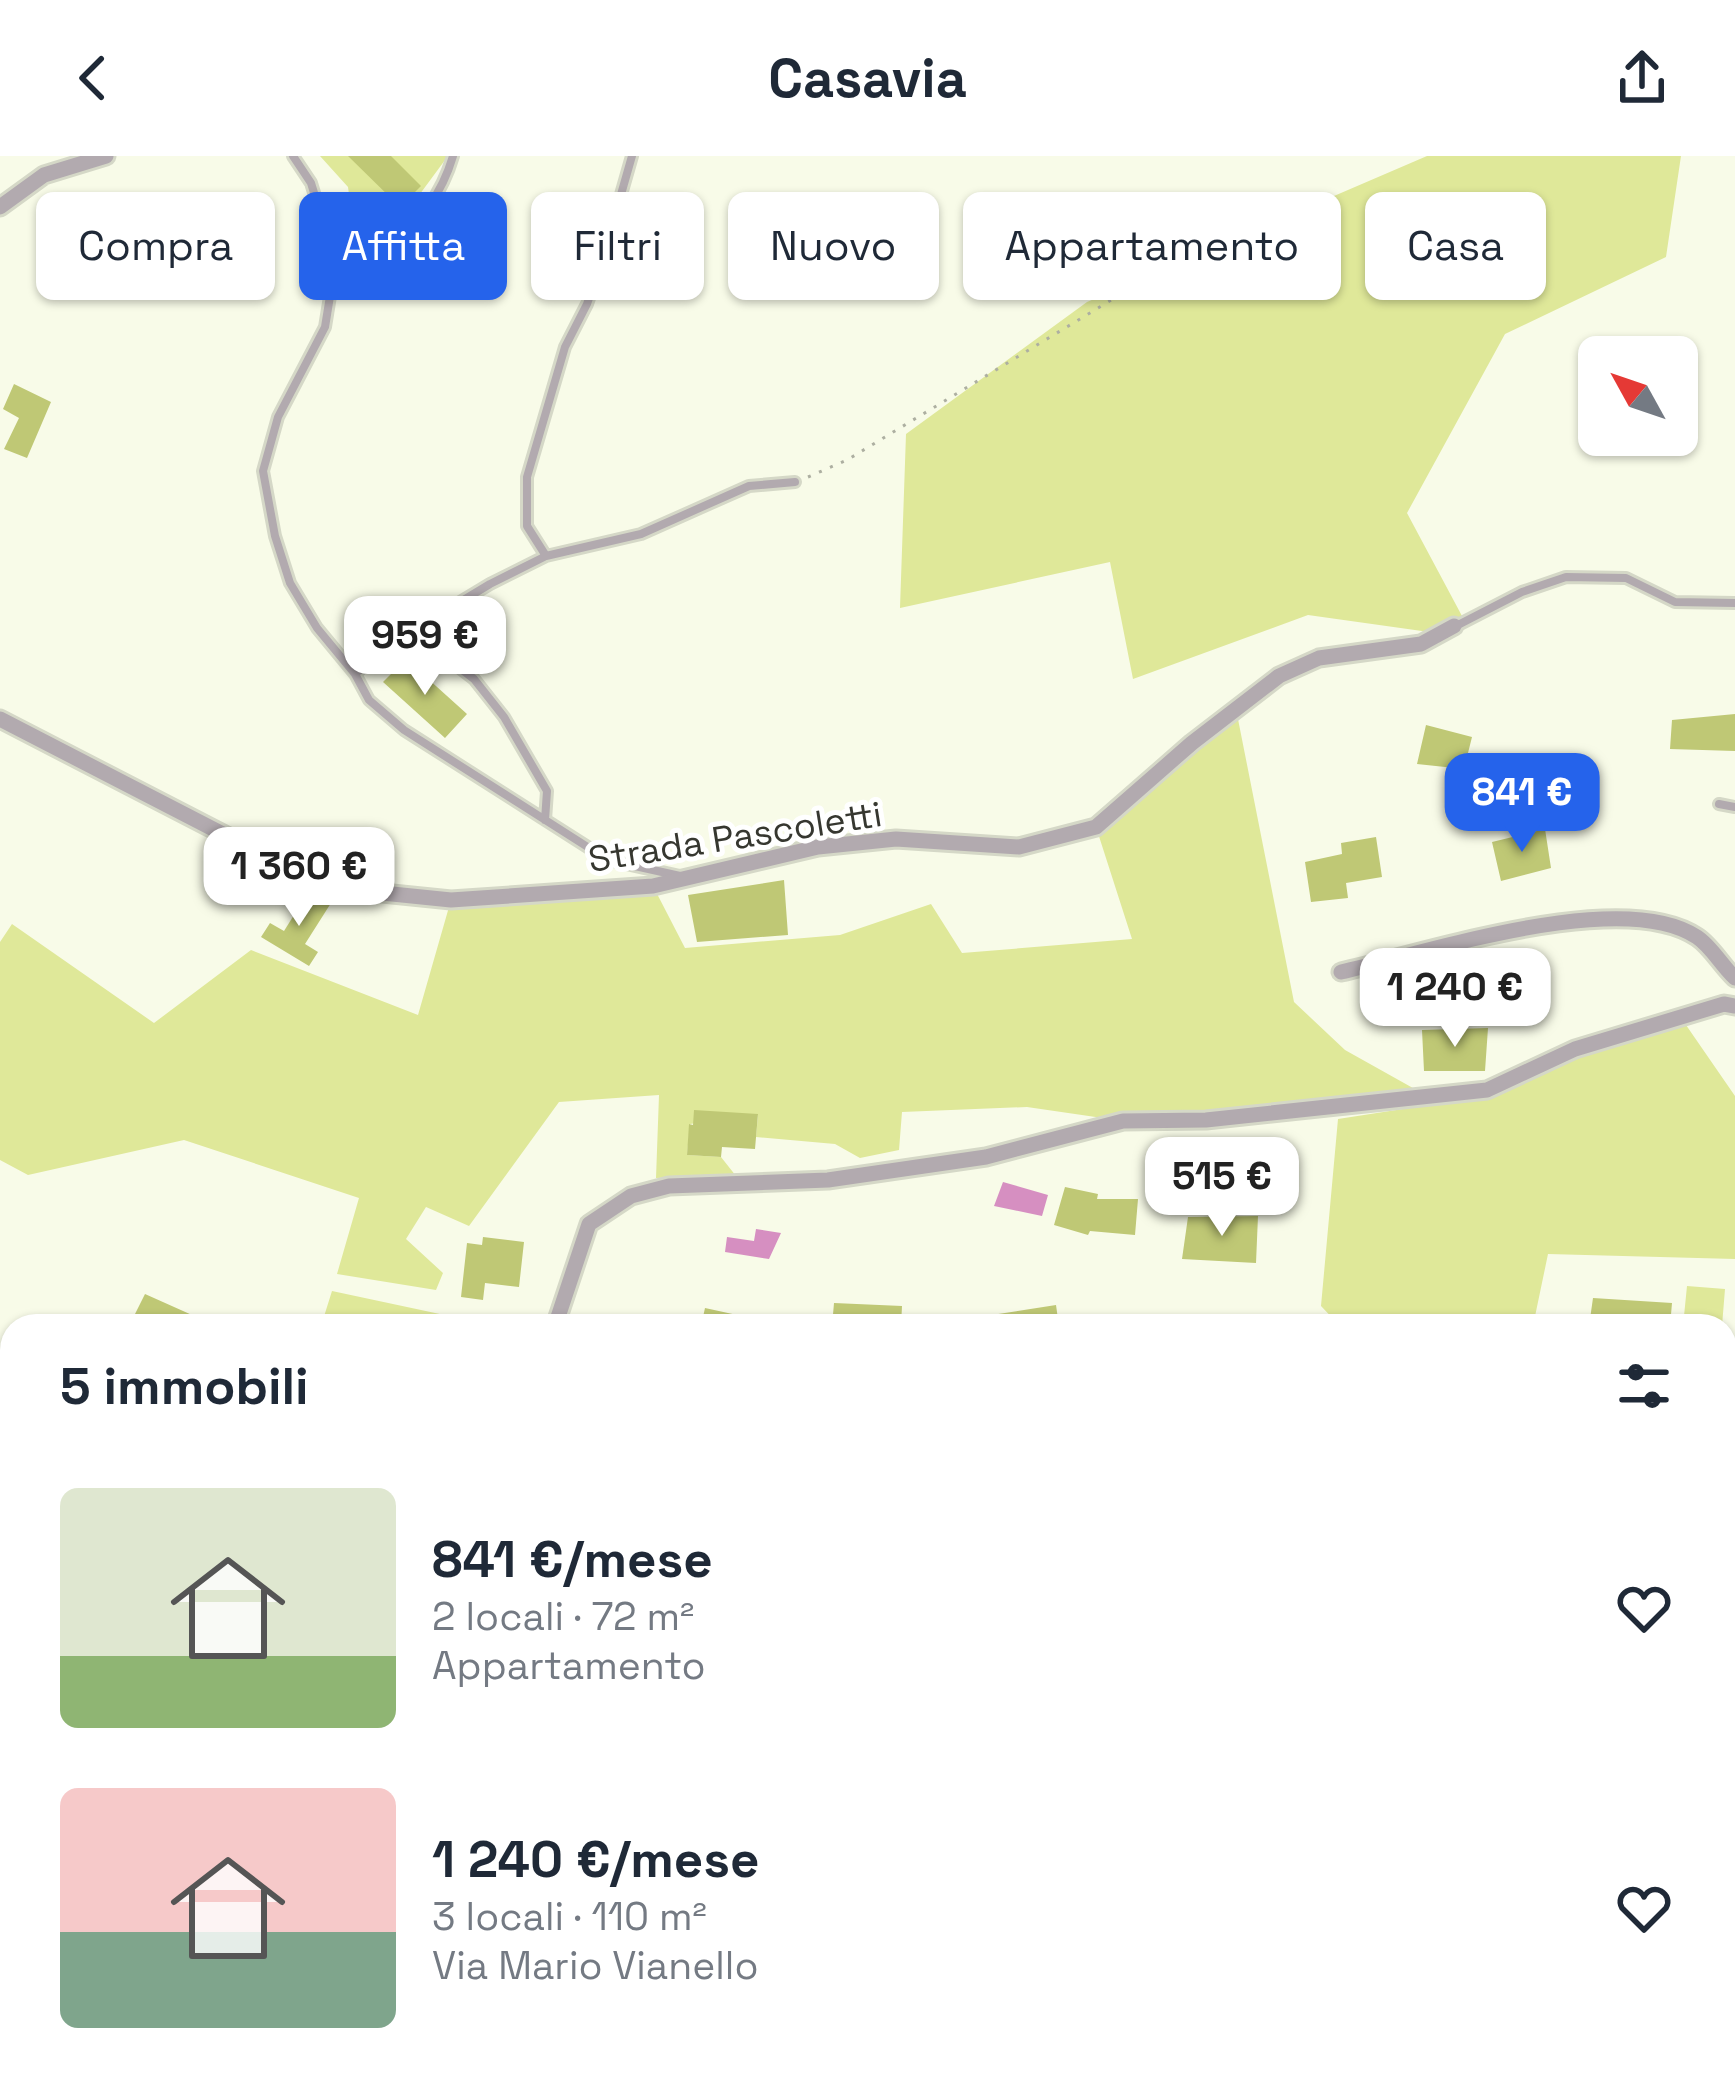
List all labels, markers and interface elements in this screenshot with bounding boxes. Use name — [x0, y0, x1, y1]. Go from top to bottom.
text: Casavia — [768, 44, 967, 113]
icon: back — [60, 45, 126, 111]
icon: share — [1609, 45, 1675, 111]
chip: Compra — [36, 192, 275, 300]
chip: Affitta — [299, 192, 507, 300]
chip: Filtri — [531, 192, 704, 300]
chip: Nuovo — [728, 192, 939, 300]
chip: Appartamento — [963, 192, 1341, 300]
chip: Casa — [1365, 192, 1546, 300]
north arrow — [1578, 336, 1698, 456]
map controls — [1578, 336, 1698, 456]
pin: 959 € — [341, 596, 509, 698]
text: 959 € — [371, 610, 479, 659]
pin: 841 € — [1438, 753, 1606, 855]
text: 841 € — [1472, 767, 1572, 816]
street label: Strada Pascoletti — [585, 791, 885, 883]
pin: 1 360 € — [188, 827, 410, 929]
text: 1 360 € — [231, 841, 367, 890]
pin: 1 240 € — [1344, 948, 1566, 1050]
text: 1 240 € — [1387, 962, 1523, 1011]
pin: 515 € — [1138, 1137, 1306, 1239]
text: 515 € — [1172, 1151, 1272, 1200]
icon: filters — [1611, 1353, 1677, 1419]
text: 5 immobili — [60, 1354, 309, 1419]
text: 841 €/mese — [432, 1527, 713, 1592]
icon: home — [156, 1536, 300, 1680]
icon: heart — [1611, 1575, 1677, 1641]
text: 2 locali · 72 m² — [432, 1592, 694, 1641]
text: Appartamento — [432, 1641, 706, 1690]
text: 1 240 €/mese — [432, 1827, 759, 1892]
icon: home — [156, 1836, 300, 1980]
icon: heart — [1611, 1875, 1677, 1941]
text: 3 locali · 110 m² — [432, 1892, 707, 1941]
text: Via Mario Vianello — [432, 1941, 759, 1990]

